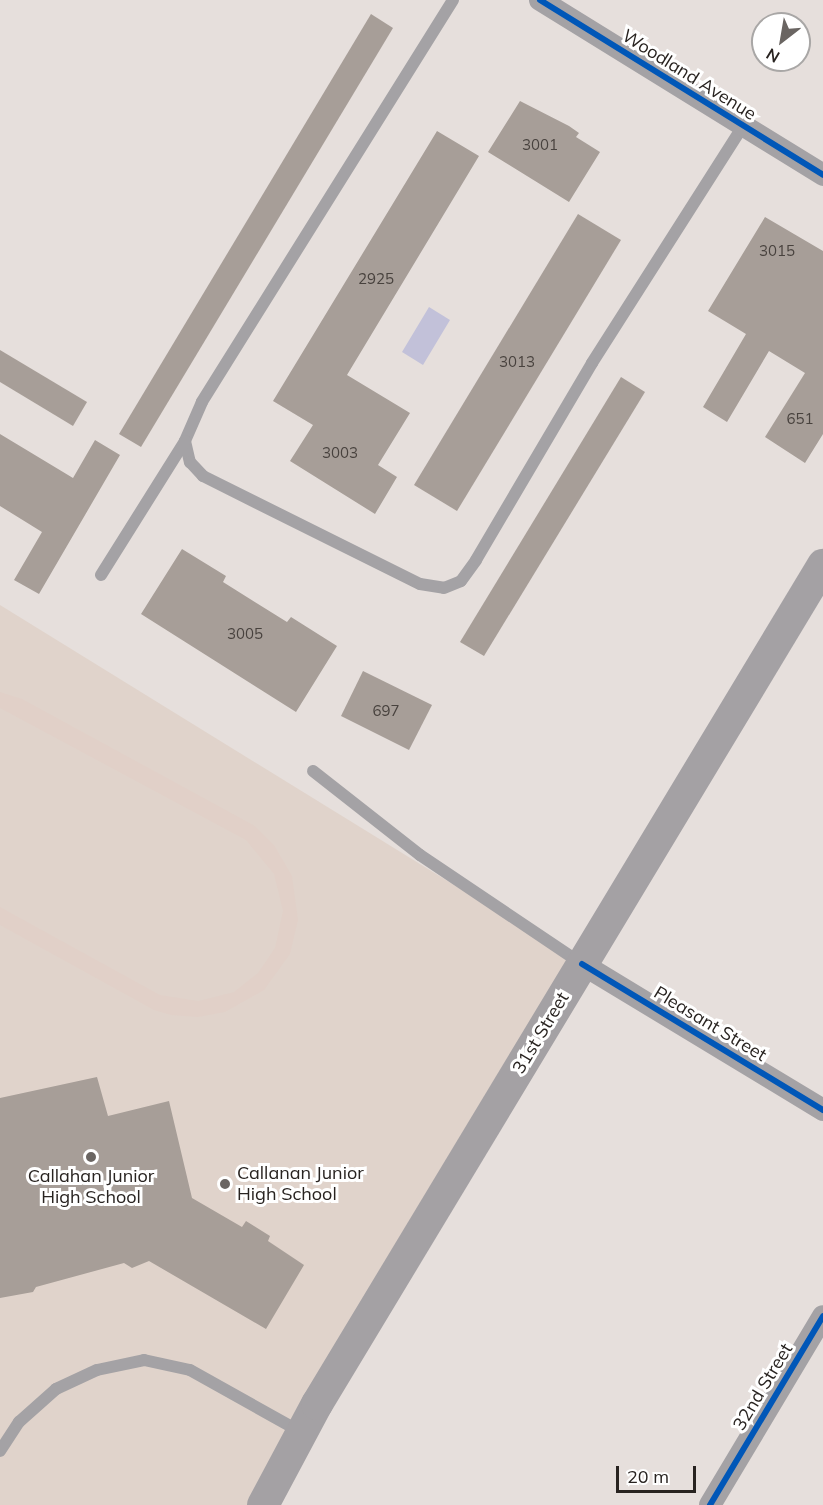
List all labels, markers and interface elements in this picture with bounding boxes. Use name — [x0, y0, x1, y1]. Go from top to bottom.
north arrow — [751, 12, 811, 72]
street label: Woodland Avenue — [618, 25, 760, 125]
text: N — [762, 44, 783, 67]
house number: 3001 — [522, 136, 558, 154]
house number: 3015 — [759, 242, 795, 260]
house number: 2925 — [358, 270, 394, 288]
house number: 3013 — [499, 353, 535, 371]
house number: 651 — [787, 410, 813, 428]
house number: 3003 — [322, 444, 358, 462]
house number: 3005 — [227, 625, 263, 643]
house number: 697 — [373, 702, 399, 720]
street label: Pleasant Street — [650, 982, 770, 1066]
street label: 31st Street — [508, 988, 574, 1078]
marker: Callahan Junior High School — [84, 1150, 98, 1164]
place label: Callanan Junior High School — [237, 1163, 364, 1206]
place label: Callahan Junior High School — [28, 1166, 154, 1208]
marker: Callanan Junior High School — [218, 1177, 232, 1191]
street label: 32nd Street — [729, 1340, 797, 1434]
scale bar — [619, 1454, 698, 1492]
text: 20 m — [627, 1465, 669, 1488]

